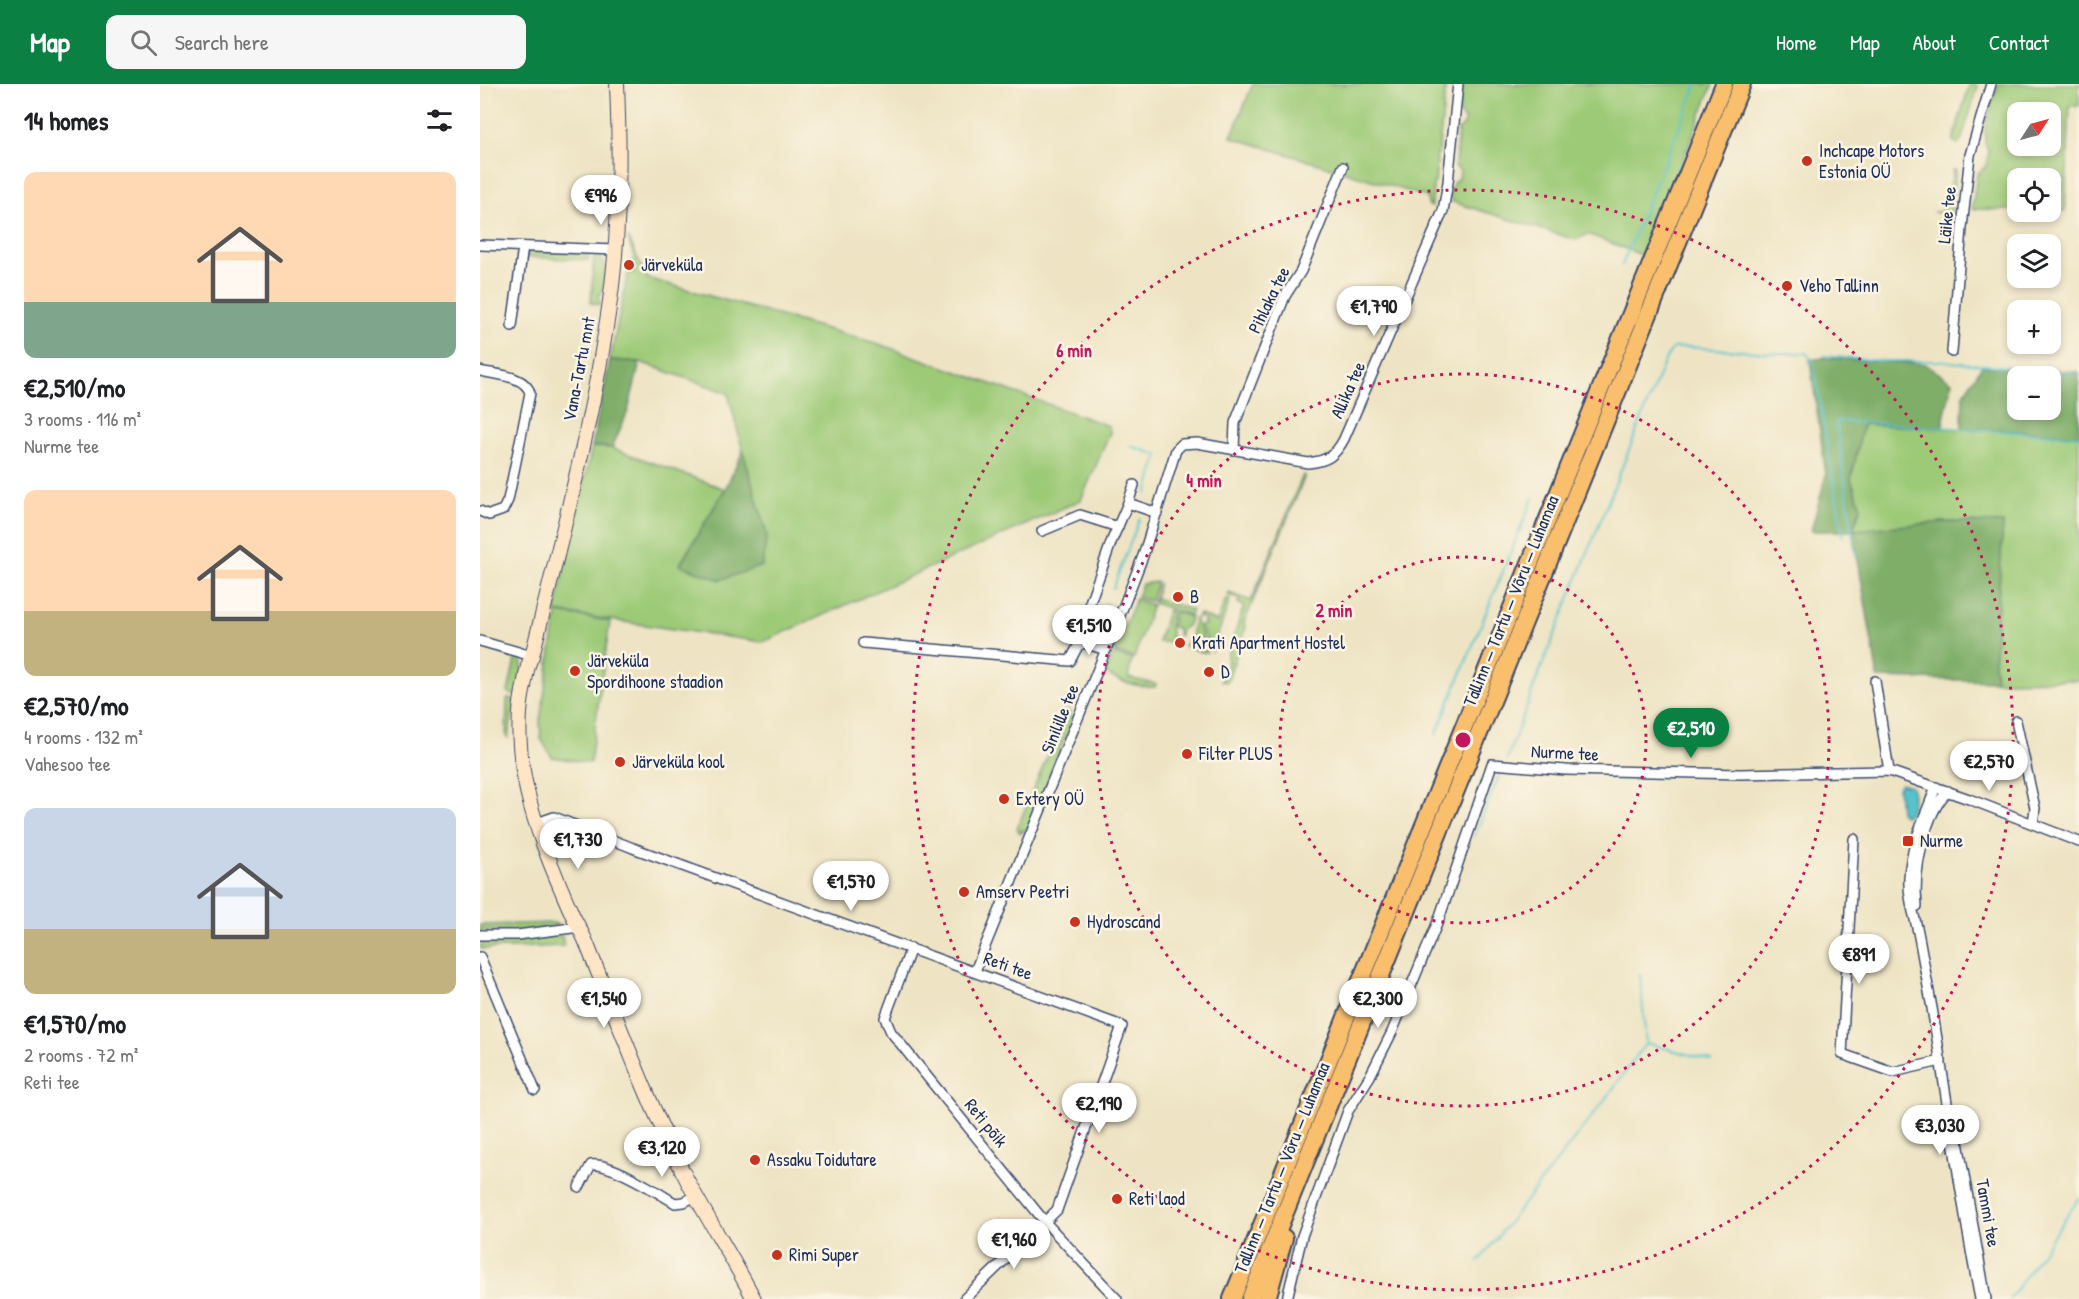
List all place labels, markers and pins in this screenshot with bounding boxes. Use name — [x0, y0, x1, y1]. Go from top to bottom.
place label: Inchcape Motors Estonia OÜ — [1819, 138, 1924, 184]
marker: Inchcape Motors Estonia OÜ — [1800, 154, 1814, 168]
pin: €996 — [565, 175, 637, 226]
place label: Järveküla — [641, 252, 703, 277]
marker: Järveküla — [622, 258, 636, 272]
place label: Veho Tallinn — [1799, 273, 1879, 298]
marker: Veho Tallinn — [1780, 279, 1794, 293]
pin: €1,790 — [1325, 286, 1423, 337]
place label: B — [1190, 584, 1199, 609]
marker: B — [1171, 590, 1185, 604]
pin: €1,510 — [1040, 605, 1138, 656]
place label: Krati Apartment Hostel — [1192, 630, 1345, 655]
marker: Krati Apartment Hostel — [1173, 636, 1187, 650]
place label: Järveküla Spordihoone staadion — [587, 648, 723, 694]
place label: D — [1221, 659, 1230, 684]
marker: Järveküla Spordihoone staadion — [568, 664, 582, 678]
marker: D — [1202, 665, 1216, 679]
pin: €2,510 — [1642, 708, 1740, 759]
centre of rings — [1453, 730, 1473, 750]
place label: Filter PLUS — [1198, 741, 1273, 766]
pin: €2,570 — [1940, 741, 2038, 792]
marker: Filter PLUS — [1180, 747, 1194, 761]
place label: Järveküla kool — [632, 749, 725, 774]
marker: Järveküla kool — [613, 755, 627, 769]
place label: Extery OÜ — [1016, 786, 1084, 811]
marker: Extery OÜ — [997, 792, 1011, 806]
pin: €1,730 — [529, 819, 627, 870]
place label: Nurme — [1920, 828, 1963, 853]
marker: Nurme — [1901, 834, 1915, 848]
pin: €1,570 — [802, 861, 900, 912]
place label: Amserv Peetri — [976, 879, 1070, 904]
marker: Amserv Peetri — [957, 885, 971, 899]
place label: Hydroscand — [1087, 909, 1160, 934]
marker: Hydroscand — [1068, 915, 1082, 929]
pin: €891 — [1823, 934, 1895, 985]
pin: €1,540 — [555, 978, 653, 1029]
pin: €2,300 — [1329, 978, 1427, 1029]
pin: €2,190 — [1050, 1083, 1148, 1134]
pin: €3,030 — [1891, 1105, 1989, 1156]
pin: €3,120 — [613, 1127, 711, 1178]
place label: Assaku Toidutare — [767, 1147, 877, 1172]
marker: Assaku Toidutare — [748, 1153, 762, 1167]
place label: Reti laod — [1129, 1186, 1185, 1211]
marker: Reti laod — [1110, 1192, 1124, 1206]
pin: €1,960 — [965, 1219, 1063, 1270]
place label: Rimi Super — [789, 1242, 859, 1267]
marker: Rimi Super — [770, 1248, 784, 1262]

